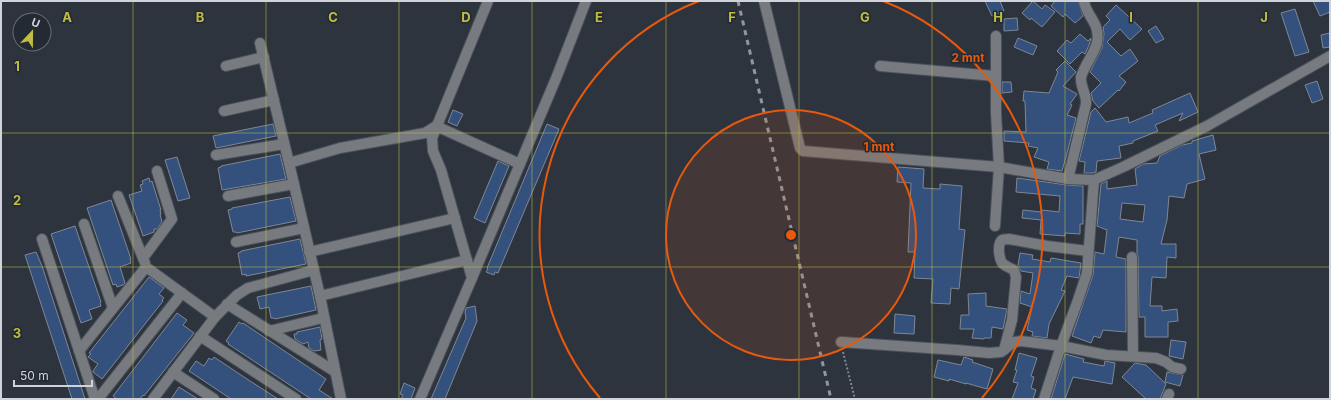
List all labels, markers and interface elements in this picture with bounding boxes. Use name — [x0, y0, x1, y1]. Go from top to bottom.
text: A — [62, 9, 72, 25]
text: B — [196, 9, 205, 25]
text: C — [328, 9, 338, 25]
text: D — [461, 9, 471, 25]
text: E — [595, 9, 603, 25]
text: F — [728, 9, 736, 25]
text: G — [860, 9, 870, 25]
text: H — [993, 9, 1003, 25]
text: I — [1129, 9, 1133, 25]
text: J — [1260, 9, 1268, 25]
north arrow — [12, 12, 52, 52]
text: U — [29, 15, 42, 31]
text: 2 mnt — [951, 50, 985, 65]
text: 1 — [14, 58, 20, 74]
text: 1 mnt — [864, 139, 895, 154]
text: 2 — [13, 192, 21, 208]
centre of rings — [784, 228, 798, 242]
text: 3 — [13, 325, 21, 341]
scale bar — [14, 362, 92, 388]
text: 50 m — [20, 368, 49, 383]

